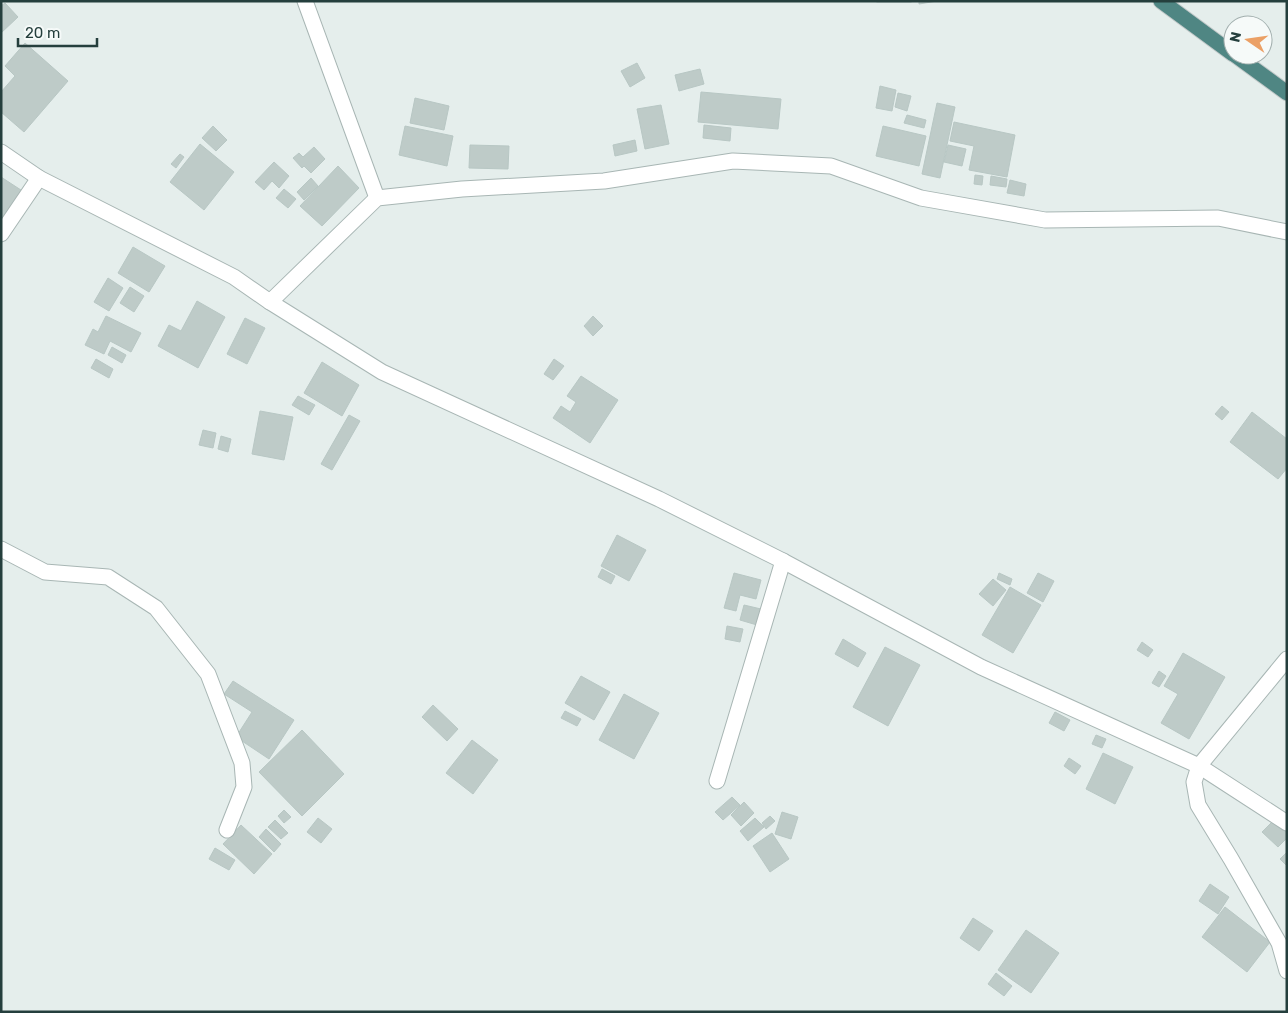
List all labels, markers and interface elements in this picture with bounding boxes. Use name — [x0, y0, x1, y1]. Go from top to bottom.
scale bar — [18, 15, 96, 47]
north arrow — [1223, 15, 1273, 65]
text: 20 m — [25, 24, 60, 42]
text: N — [1226, 30, 1245, 44]

